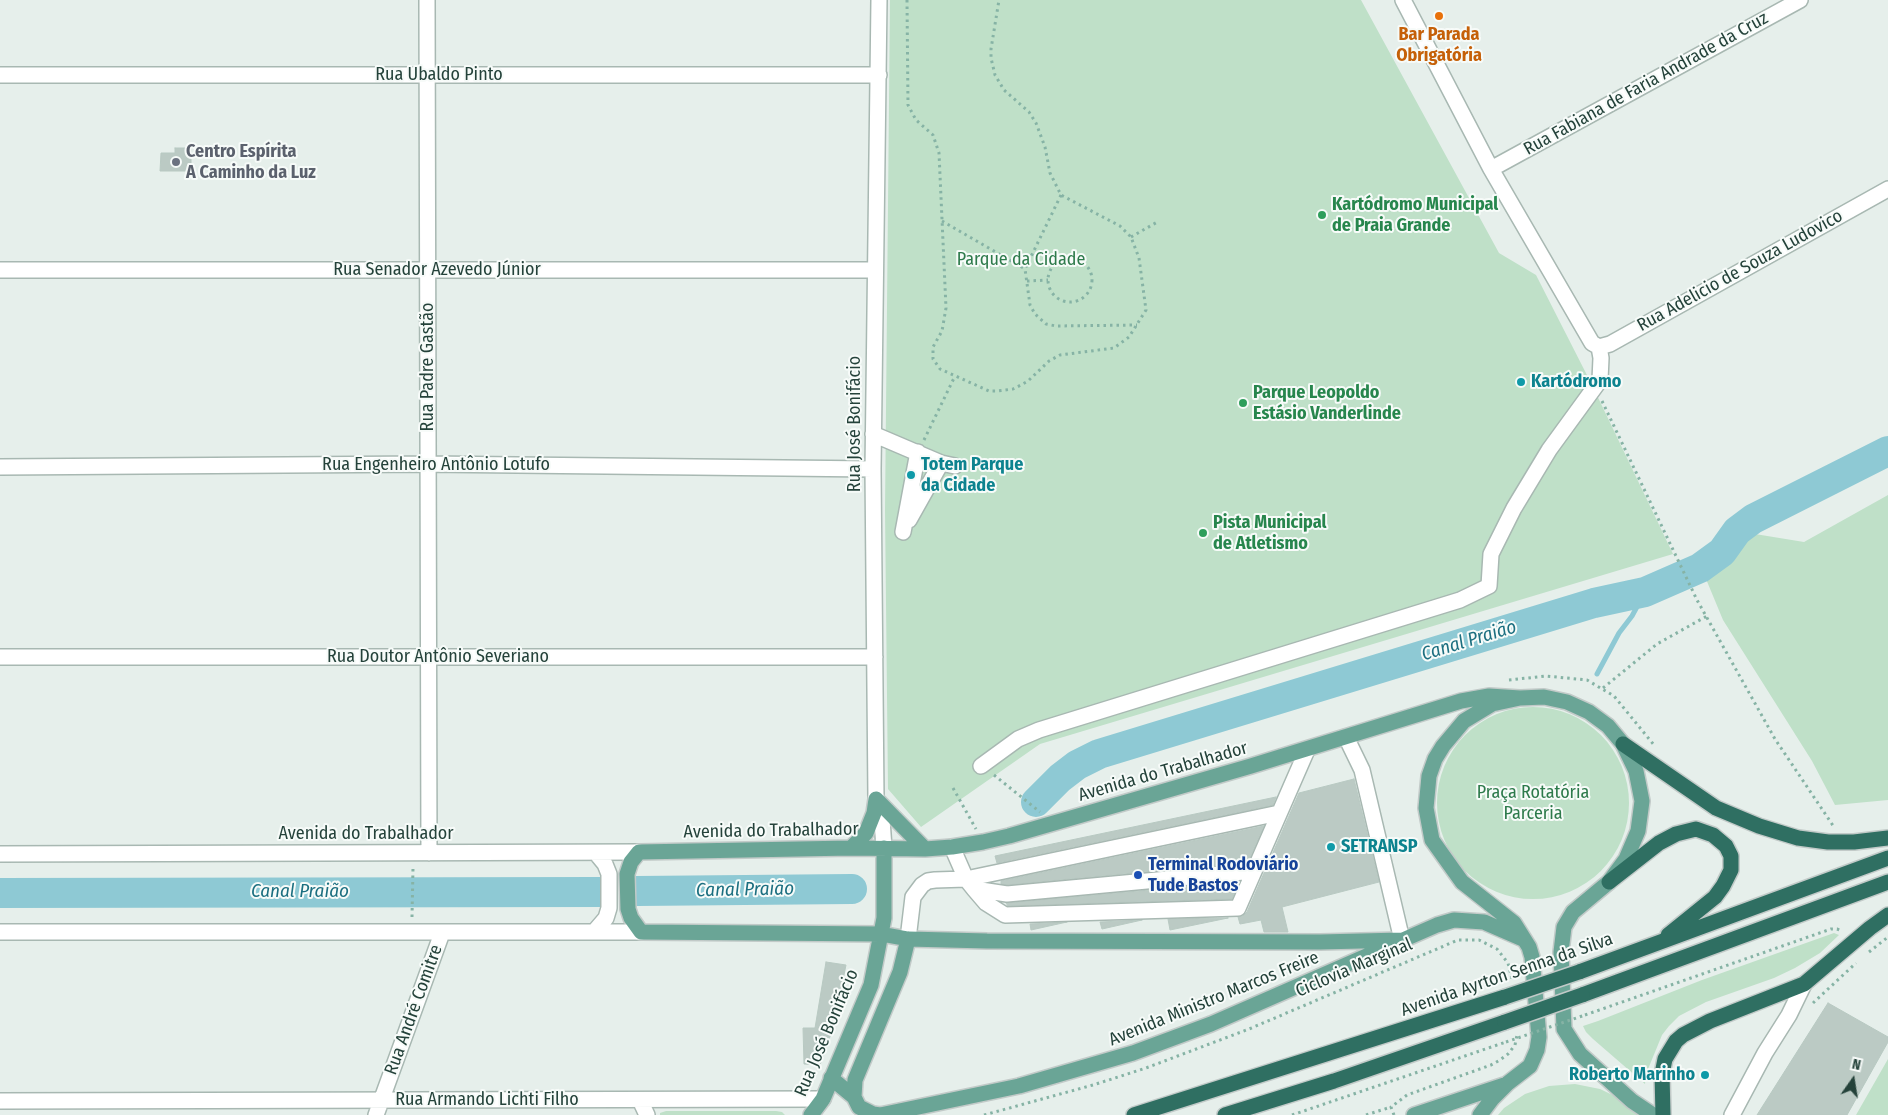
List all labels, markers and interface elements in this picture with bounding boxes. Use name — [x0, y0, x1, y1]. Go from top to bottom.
street label: Rua Fabiana de Faria Andrade da Cruz — [1520, 8, 1772, 160]
marker: Bar Parada Obrigatória — [1433, 10, 1445, 22]
place label: Bar Parada Obrigatória — [1396, 24, 1482, 66]
street label: Rua Ubaldo Pinto — [375, 64, 503, 86]
place label: Centro Espírita A Caminho da Luz — [186, 141, 316, 183]
marker: Centro Espírita A Caminho da Luz — [170, 156, 182, 168]
place label: Kartódromo Municipal de Praia Grande — [1332, 194, 1498, 236]
street label: Rua Adelicio de Souza Ludovico — [1633, 205, 1847, 337]
marker: Kartódromo Municipal de Praia Grande — [1316, 209, 1328, 221]
park label: Parque da Cidade — [957, 249, 1085, 271]
street label: Rua Senador Azevedo Júnior — [333, 259, 541, 281]
street label: Rua Padre Gastão — [417, 303, 439, 431]
street label: Rua José Bonifácio — [844, 356, 866, 492]
place label: Kartódromo — [1531, 371, 1621, 393]
marker: Kartódromo — [1515, 376, 1527, 388]
place label: Parque Leopoldo Estásio Vanderlinde — [1253, 382, 1401, 424]
marker: Parque Leopoldo Estásio Vanderlinde — [1237, 397, 1249, 409]
street label: Rua Engenheiro Antônio Lotufo — [322, 454, 550, 476]
place label: Totem Parque da Cidade — [921, 454, 1023, 496]
marker: Totem Parque da Cidade — [905, 469, 917, 481]
place label: Pista Municipal de Atletismo — [1213, 512, 1326, 554]
marker: Pista Municipal de Atletismo — [1197, 527, 1209, 539]
water label: Canal Praião — [1419, 616, 1519, 666]
street label: Rua Doutor Antônio Severiano — [327, 646, 549, 668]
street label: Avenida do Trabalhador — [1076, 737, 1250, 807]
park label: Praça Rotatória Parceria — [1477, 782, 1589, 824]
street label: Avenida do Trabalhador — [683, 819, 859, 843]
street label: Avenida do Trabalhador — [278, 823, 454, 845]
place label: SETRANSP — [1341, 836, 1417, 858]
marker: SETRANSP — [1325, 841, 1337, 853]
place label: Terminal Rodoviário Tude Bastos — [1148, 854, 1298, 896]
marker: Terminal Rodoviário Tude Bastos — [1132, 869, 1144, 881]
water label: Canal Praião — [696, 878, 794, 902]
water label: Canal Praião — [251, 881, 349, 903]
street label: Avenida Ayrton Senna da Silva — [1398, 929, 1616, 1021]
street label: Ciclovia Marginal — [1292, 934, 1416, 1002]
street label: Rua André Comitre — [380, 942, 448, 1078]
street label: Avenida Ministro Marcos Freire — [1106, 947, 1322, 1051]
street label: Rua José Bonifácio — [790, 966, 864, 1100]
north arrow — [1828, 1055, 1878, 1105]
text: N — [1850, 1056, 1862, 1074]
place label: Roberto Marinho — [1569, 1064, 1695, 1086]
marker: Roberto Marinho — [1699, 1069, 1711, 1081]
street label: Rua Armando Lichti Filho — [395, 1089, 579, 1111]

